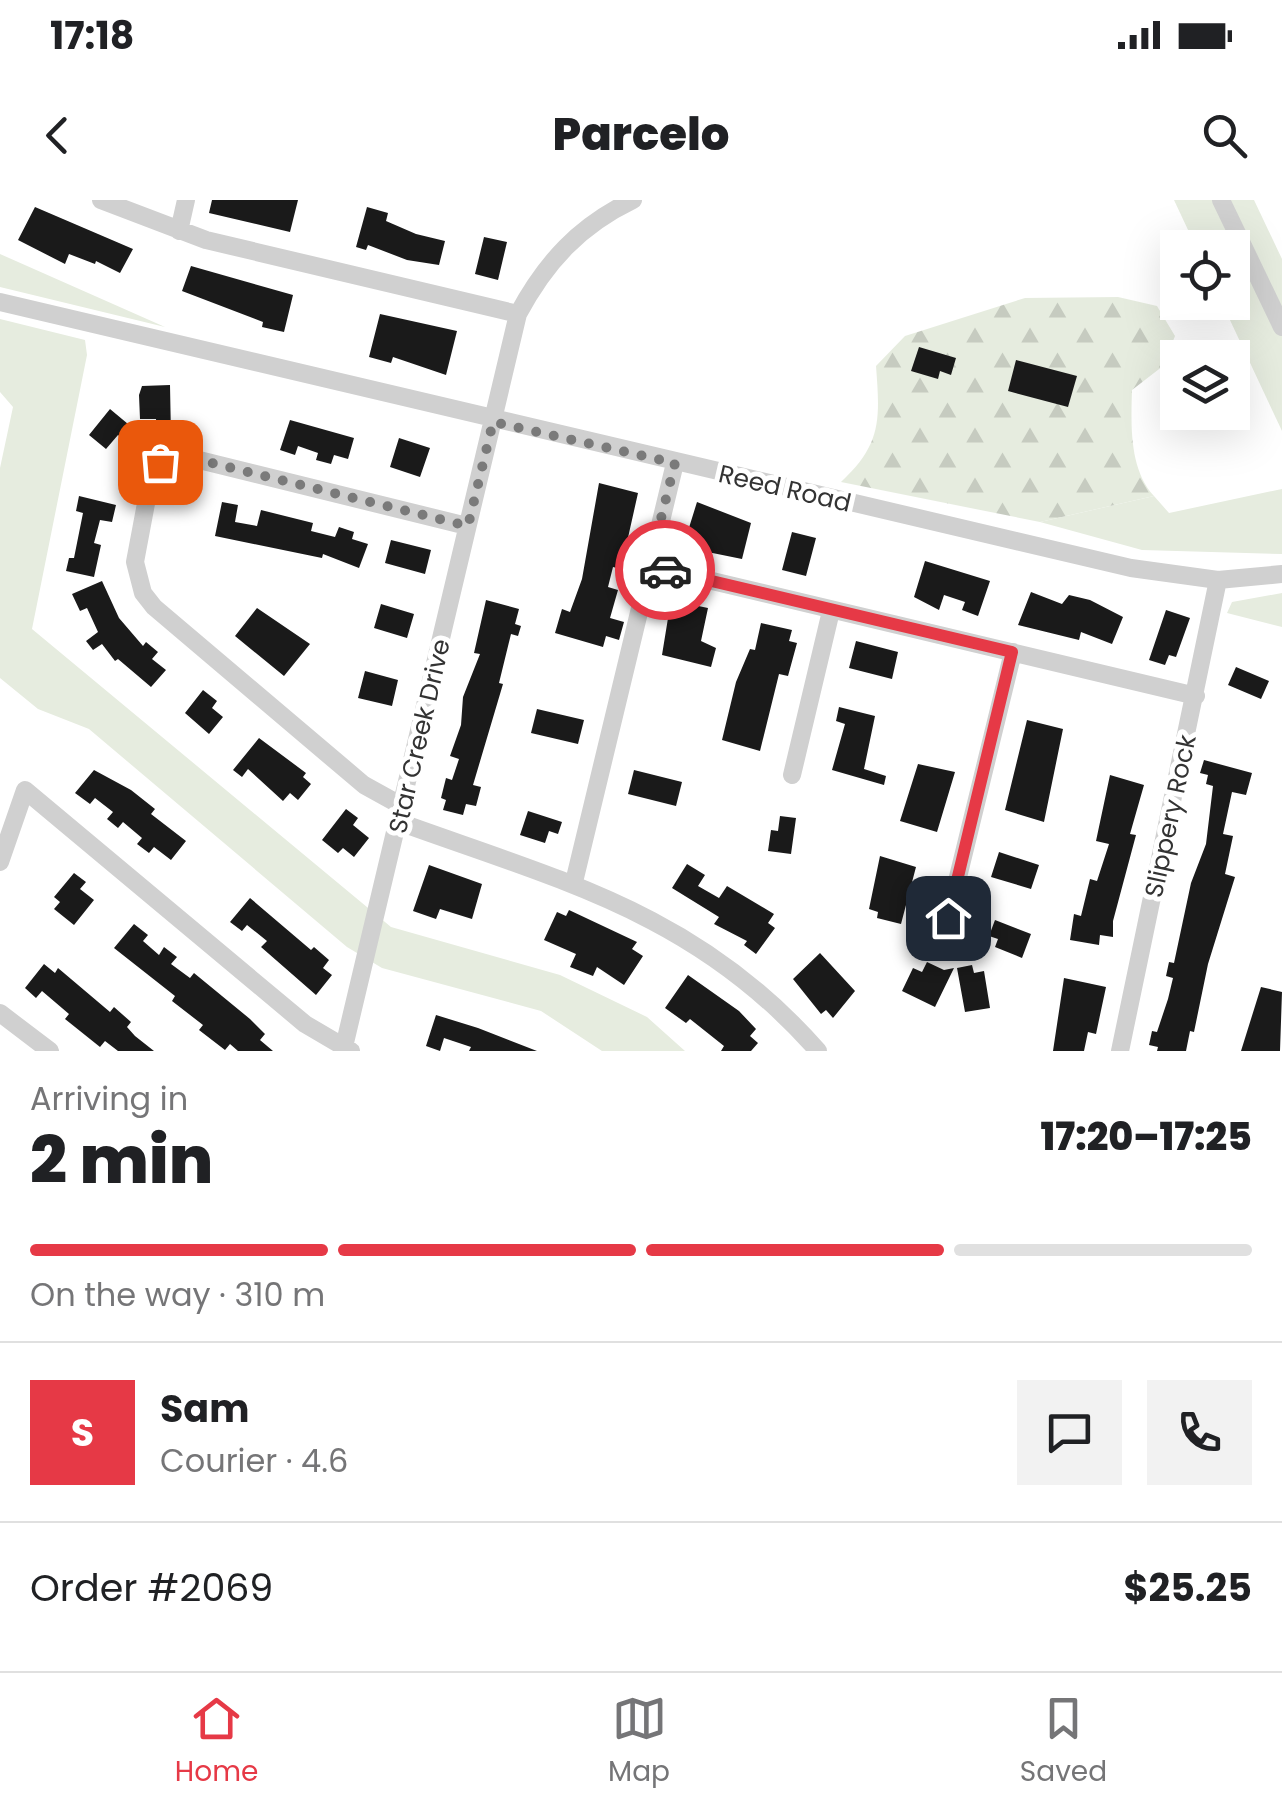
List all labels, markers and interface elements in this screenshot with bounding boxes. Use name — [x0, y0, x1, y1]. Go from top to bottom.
text: 17:18 — [50, 9, 134, 62]
text: Parcelo — [553, 103, 729, 166]
icon: back — [30, 108, 85, 163]
icon: search — [1197, 108, 1252, 163]
map controls — [1160, 230, 1250, 430]
button: locate — [1160, 230, 1250, 320]
button: layers — [1160, 340, 1250, 430]
pin — [118, 420, 203, 505]
icon: bag — [133, 435, 188, 490]
street label: Reed Road — [715, 456, 854, 521]
courier — [615, 520, 715, 620]
icon: car — [638, 543, 693, 598]
street label: Star Creek Drive — [380, 635, 459, 837]
street label: Slippery Rock — [1136, 731, 1205, 901]
pin — [906, 876, 991, 961]
icon: home — [921, 891, 976, 946]
text: Arriving in — [30, 1076, 188, 1121]
text: 17:20–17:25 — [1041, 1110, 1252, 1163]
text: 2 min — [30, 1115, 213, 1206]
text: On the way · 310 m — [30, 1272, 325, 1317]
button: chat — [1017, 1380, 1122, 1485]
button: phone — [1147, 1380, 1252, 1485]
text: Sam — [160, 1382, 249, 1435]
text: S — [71, 1406, 94, 1459]
text: Courier · 4.6 — [160, 1438, 348, 1483]
text: Order #2069 — [30, 1561, 273, 1614]
text: $25.25 — [1123, 1561, 1252, 1614]
tab: Home — [175, 1691, 258, 1793]
tab: Map — [608, 1691, 670, 1793]
tab: Saved — [1020, 1691, 1107, 1793]

